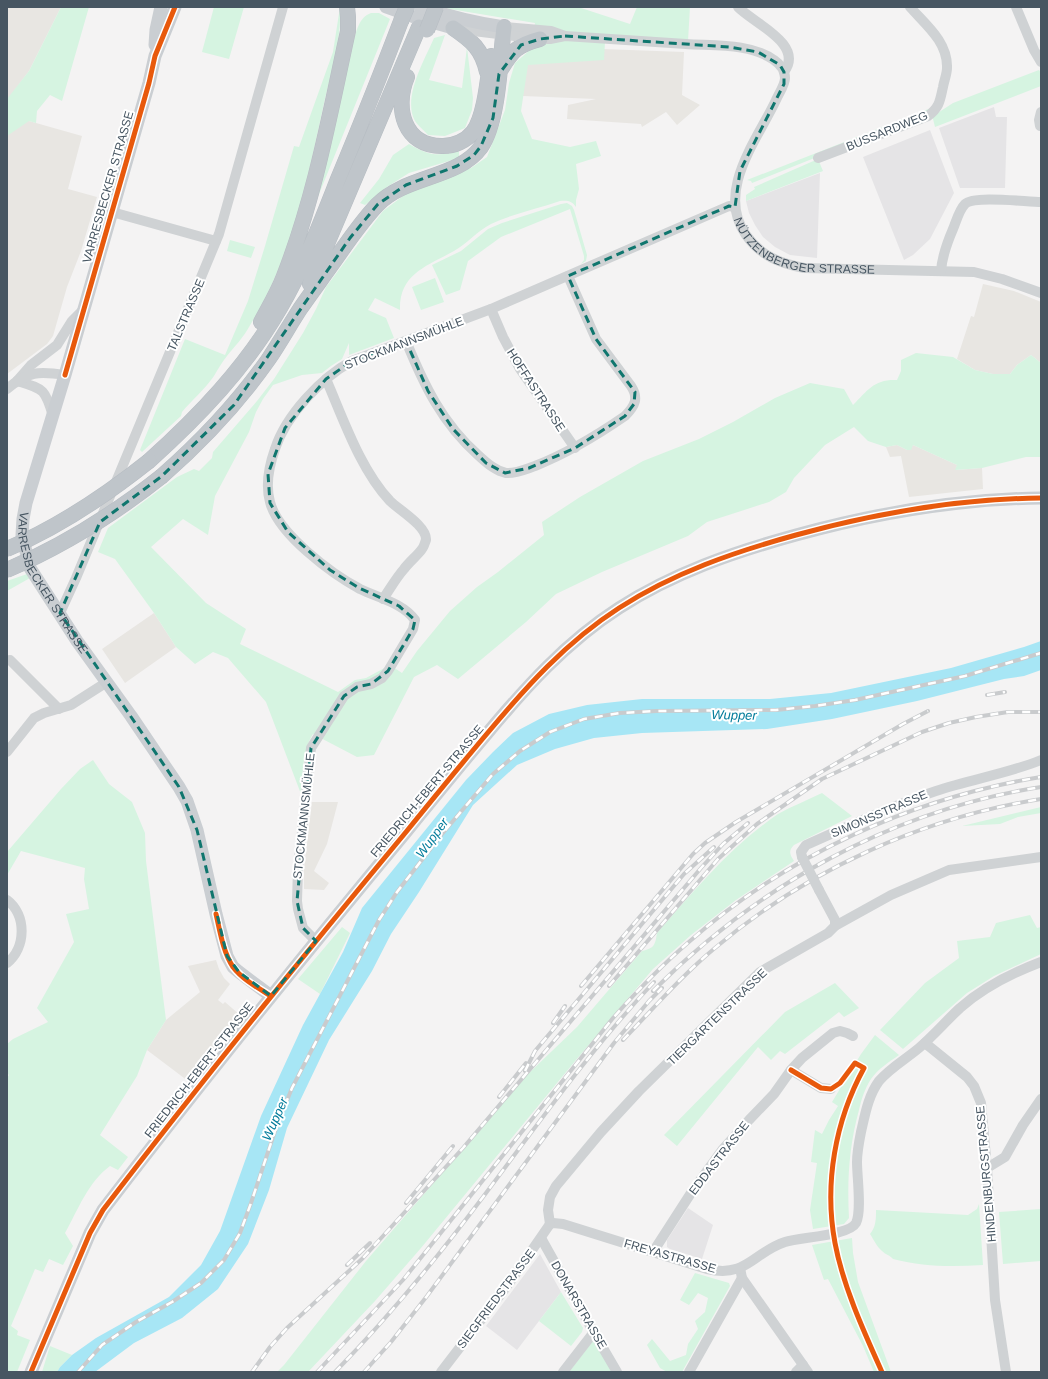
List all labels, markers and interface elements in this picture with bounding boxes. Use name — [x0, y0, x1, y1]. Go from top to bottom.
street label: BUSSARDWEG — [844, 108, 930, 154]
street label: VARRESBECKER STRASSE — [80, 110, 136, 264]
street label: NÜTZENBERGER STRASSE — [731, 215, 875, 277]
street label: TALSTRASSE — [164, 277, 208, 353]
street label: STOCKMANNSMÜHLE — [342, 314, 466, 372]
street label: HOFFASTRASSE — [504, 346, 568, 434]
street label: VARRESBECKER STRASSE — [15, 511, 90, 656]
water label: Wupper — [711, 707, 758, 723]
street label: FRIEDRICH-EBERT-STRASSE — [367, 722, 487, 860]
street label: STOCKMANNSMÜHLE — [290, 752, 318, 880]
street label: SIMONSSTRASSE — [829, 787, 929, 841]
water label: Wupper — [413, 815, 452, 861]
street label: TIERGARTENSTRASSE — [664, 966, 770, 1068]
street label: FRIEDRICH-EBERT-STRASSE — [142, 999, 256, 1141]
water label: Wupper — [259, 1095, 291, 1143]
street label: HINDENBURGSTRASSE — [973, 1105, 999, 1243]
street label: EDDASTRASSE — [686, 1118, 752, 1198]
street label: FREYASTRASSE — [622, 1236, 718, 1276]
street label: SIEGFRIEDSTRASSE — [454, 1247, 538, 1351]
street label: DONARSTRASSE — [548, 1258, 610, 1352]

